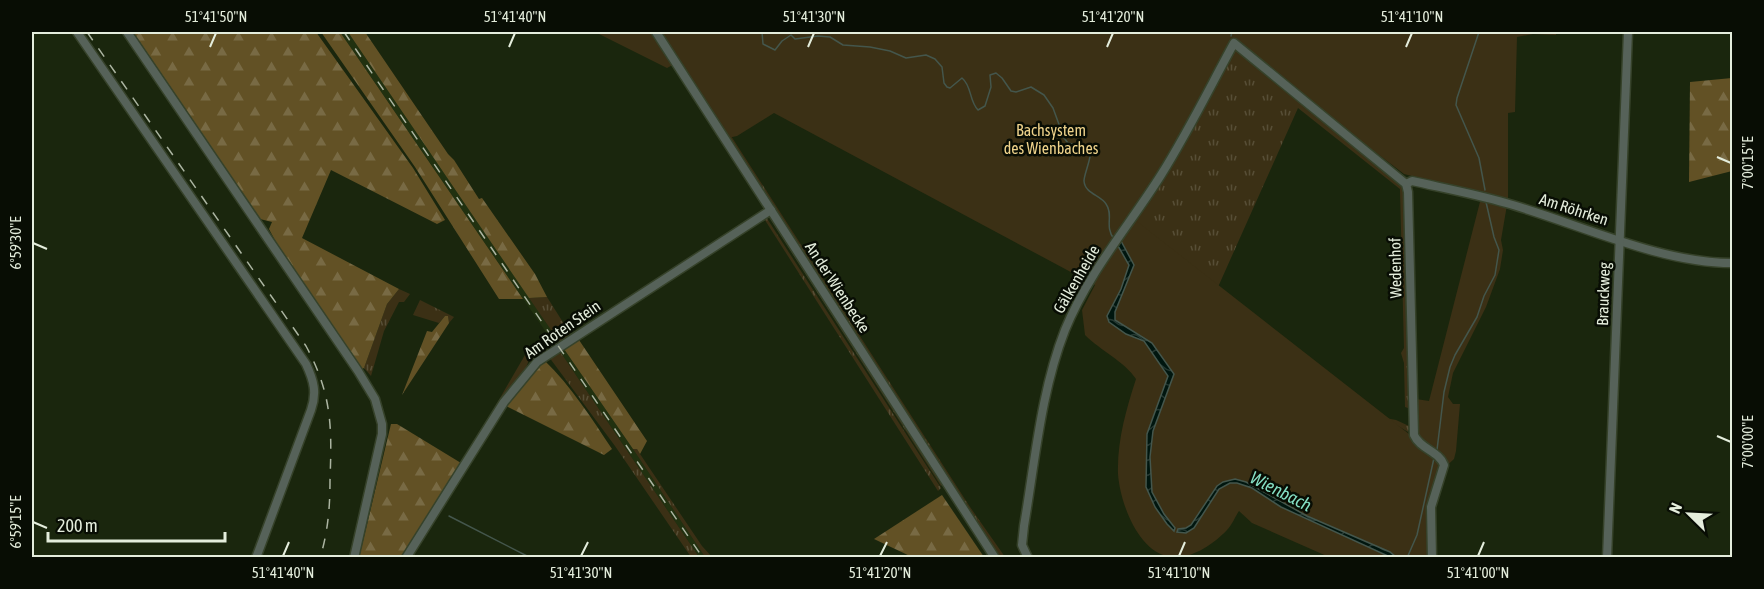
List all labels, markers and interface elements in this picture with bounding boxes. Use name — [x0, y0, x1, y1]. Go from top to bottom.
text: 51°41'50"N — [185, 8, 247, 25]
text: 51°41'40"N — [484, 8, 546, 25]
text: 51°41'30"N — [783, 8, 845, 25]
text: 51°41'20"N — [1082, 8, 1144, 25]
text: 51°41'10"N — [1381, 8, 1443, 25]
park label: Bachsystem des Wienbaches — [1004, 121, 1099, 157]
text: 7°00'15"E — [1739, 136, 1756, 190]
street label: Am Röhrken — [1537, 189, 1611, 229]
text: 6°59'30"E — [7, 216, 24, 270]
street label: Wedenhof — [1385, 237, 1405, 298]
street label: An der Wienbecke — [802, 238, 874, 336]
street label: Gälkenheide — [1049, 242, 1103, 316]
street label: Brauckweg — [1593, 262, 1614, 326]
street label: Am Roten Stein — [521, 296, 603, 362]
text: 7°00'00"E — [1739, 415, 1756, 469]
water label: Wienbach — [1247, 467, 1316, 516]
north arrow — [1659, 484, 1719, 544]
text: 6°59'15"E — [7, 495, 24, 549]
text: N — [1665, 500, 1685, 516]
scale bar — [48, 505, 225, 543]
text: 200 m — [57, 515, 98, 536]
text: 51°41'40"N — [252, 564, 314, 581]
text: 51°41'30"N — [550, 564, 612, 581]
text: 51°41'20"N — [849, 564, 911, 581]
text: 51°41'10"N — [1148, 564, 1210, 581]
text: 51°41'00"N — [1447, 564, 1509, 581]

